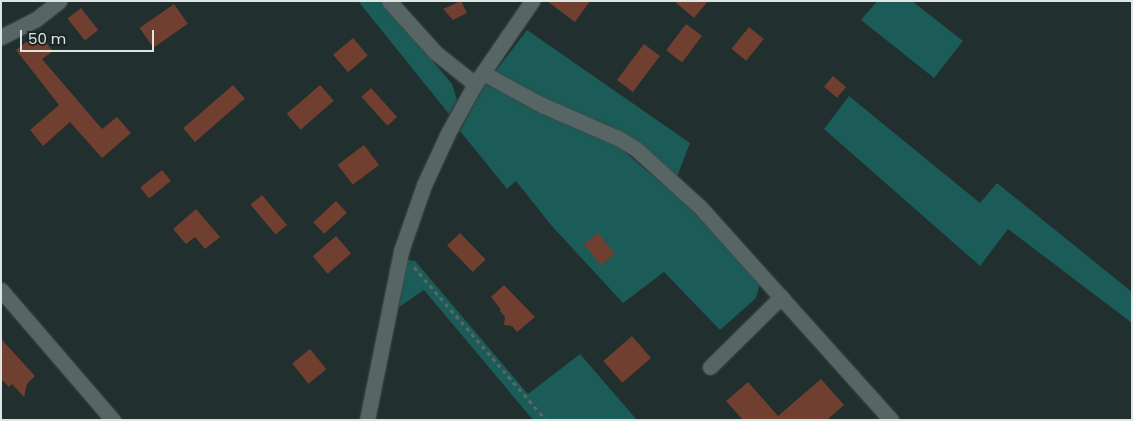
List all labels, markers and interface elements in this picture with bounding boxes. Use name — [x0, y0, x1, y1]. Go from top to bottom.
scale bar — [22, 20, 156, 52]
text: 50 m — [28, 28, 66, 49]

